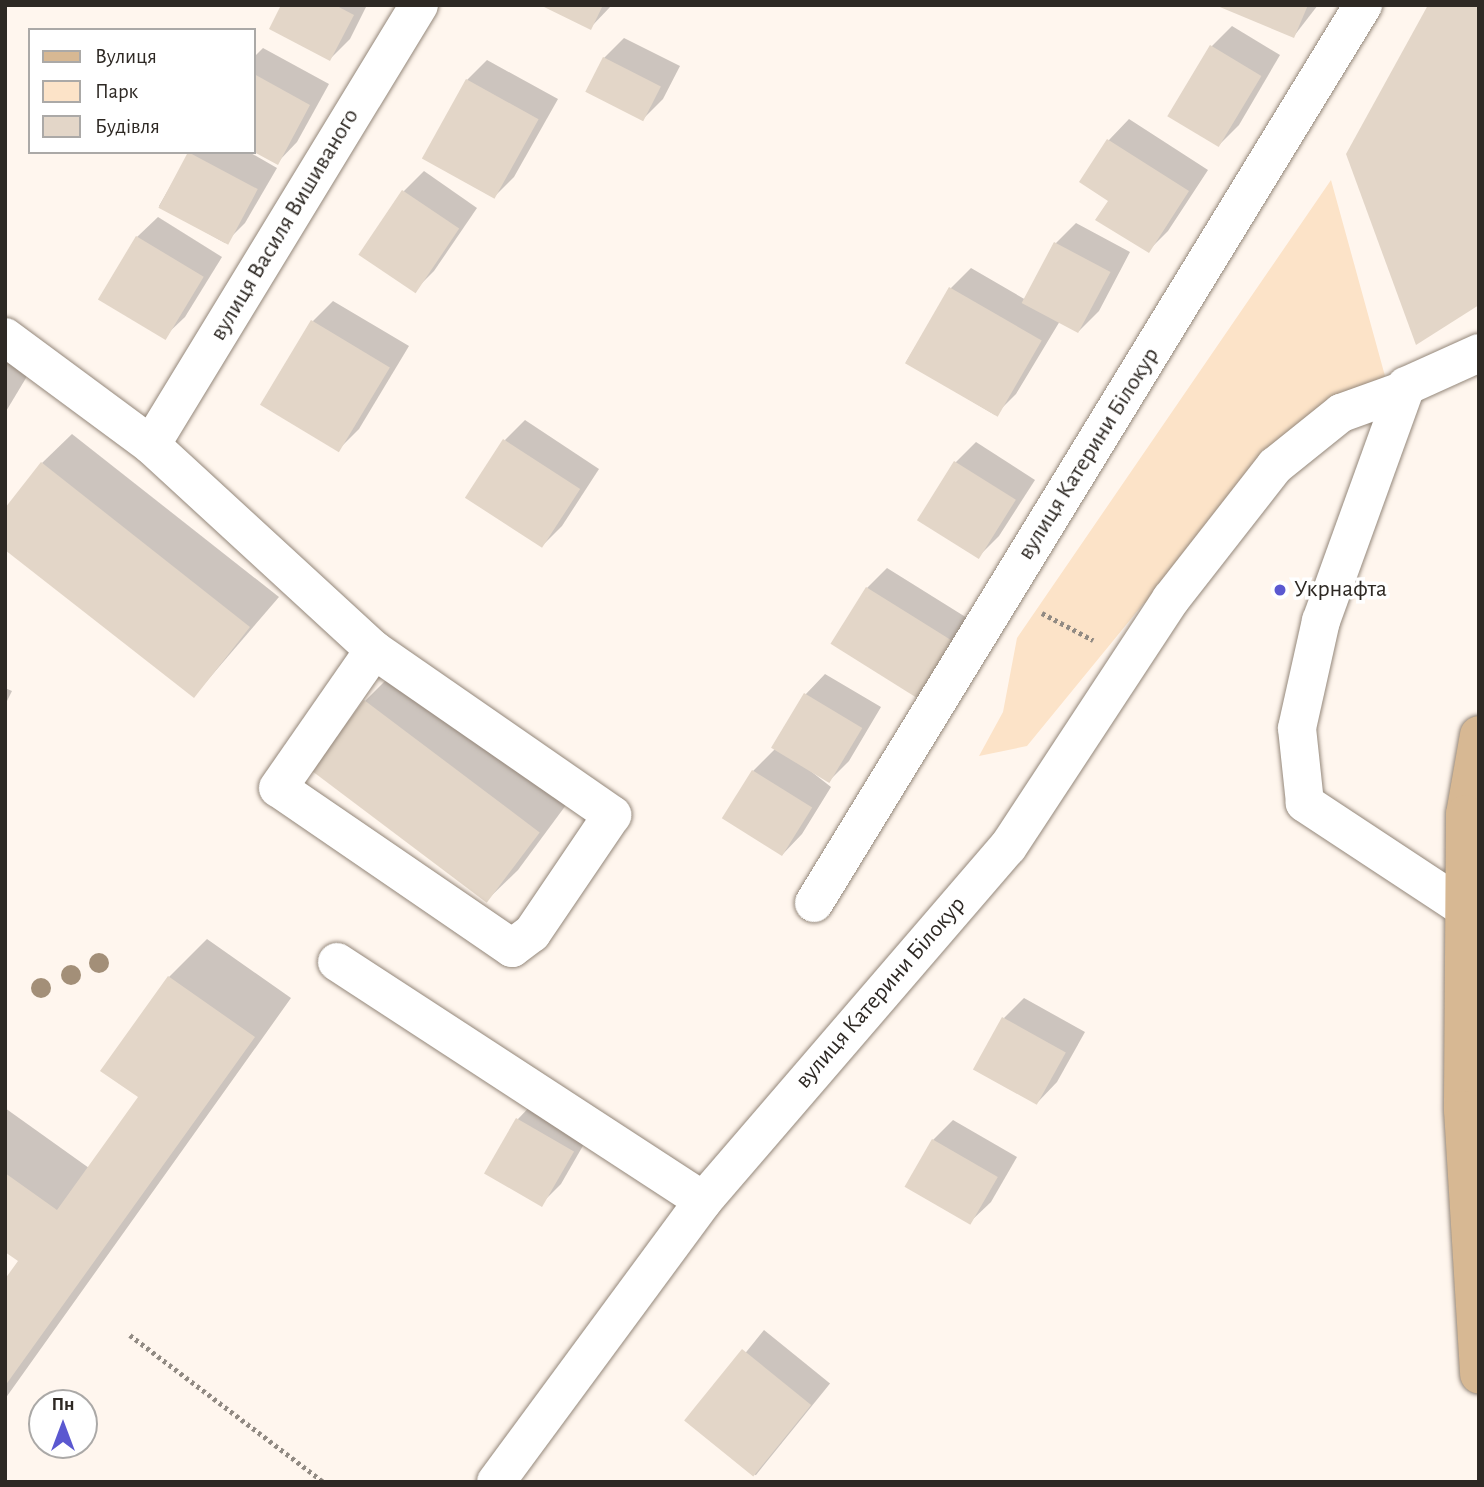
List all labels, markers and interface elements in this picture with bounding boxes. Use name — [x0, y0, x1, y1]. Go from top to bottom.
legend — [28, 28, 256, 154]
text: Вулиця — [95, 46, 157, 67]
text: Парк — [95, 81, 138, 102]
street label: вулиця Василя Вишиваного — [204, 104, 366, 346]
text: Будівля — [95, 116, 160, 137]
street label: вулиця Катерини Білокур — [1012, 342, 1166, 566]
place label: Укрнафта — [1294, 576, 1387, 604]
marker: Укрнафта — [1272, 582, 1288, 598]
street label: вулиця Катерини Білокур — [790, 891, 972, 1095]
north arrow — [28, 1389, 98, 1459]
text: Пн — [51, 1395, 75, 1414]

